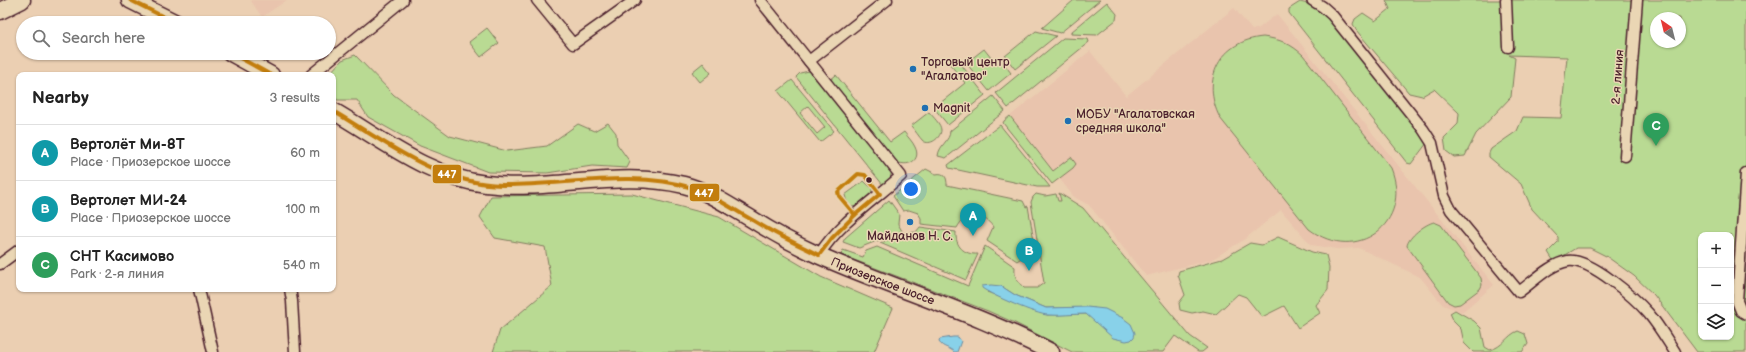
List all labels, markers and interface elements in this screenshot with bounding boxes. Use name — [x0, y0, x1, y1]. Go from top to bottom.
north arrow — [1650, 12, 1686, 48]
search box — [16, 16, 336, 60]
icon: search — [30, 27, 52, 49]
text: Search here — [62, 29, 145, 48]
street label: 2-я линия — [1609, 49, 1627, 105]
place label: Торговый центр "Агалатово" — [921, 55, 1010, 84]
marker: Торговый центр "Агалатово" — [908, 64, 918, 74]
text: Nearby — [32, 88, 89, 108]
text: 3 results — [269, 90, 320, 106]
place label: Magnit — [933, 101, 971, 116]
marker: Magnit — [920, 103, 930, 113]
place label: МОБУ "Агалатовская средняя школа" — [1076, 107, 1195, 136]
pin: C — [1643, 113, 1669, 146]
marker: МОБУ "Агалатовская средняя школа" — [1063, 116, 1073, 126]
text: Вертолёт Ми-8Т — [70, 135, 185, 154]
text: A — [41, 145, 49, 161]
text: 60 m — [290, 145, 320, 161]
text: Place · Приозерское шоссе — [70, 154, 231, 170]
line badge: 447 — [432, 164, 462, 184]
text: 447 — [437, 168, 457, 181]
unlabelled marker — [864, 175, 874, 185]
your location — [901, 179, 921, 199]
line badge: 447 — [689, 183, 720, 202]
text: 447 — [694, 187, 714, 200]
text: Вертолет МИ-24 — [70, 191, 187, 210]
text: B — [40, 201, 50, 217]
text: 100 m — [285, 201, 320, 217]
pin: A — [960, 203, 986, 236]
text: Place · Приозерское шоссе — [70, 210, 231, 226]
marker: Майданов Н. С. — [905, 217, 915, 227]
place label: Майданов Н. С. — [867, 229, 953, 244]
map controls — [1698, 232, 1734, 340]
button: + — [1698, 232, 1734, 268]
pin: B — [1016, 238, 1042, 271]
text: СНТ Касимово — [70, 247, 174, 266]
street label: Приозерское шоссе — [829, 254, 937, 308]
text: C — [40, 257, 50, 273]
text: 540 m — [283, 257, 320, 273]
text: Park · 2-я линия — [70, 266, 164, 282]
button: − — [1698, 268, 1734, 304]
button: layers — [1698, 304, 1734, 340]

